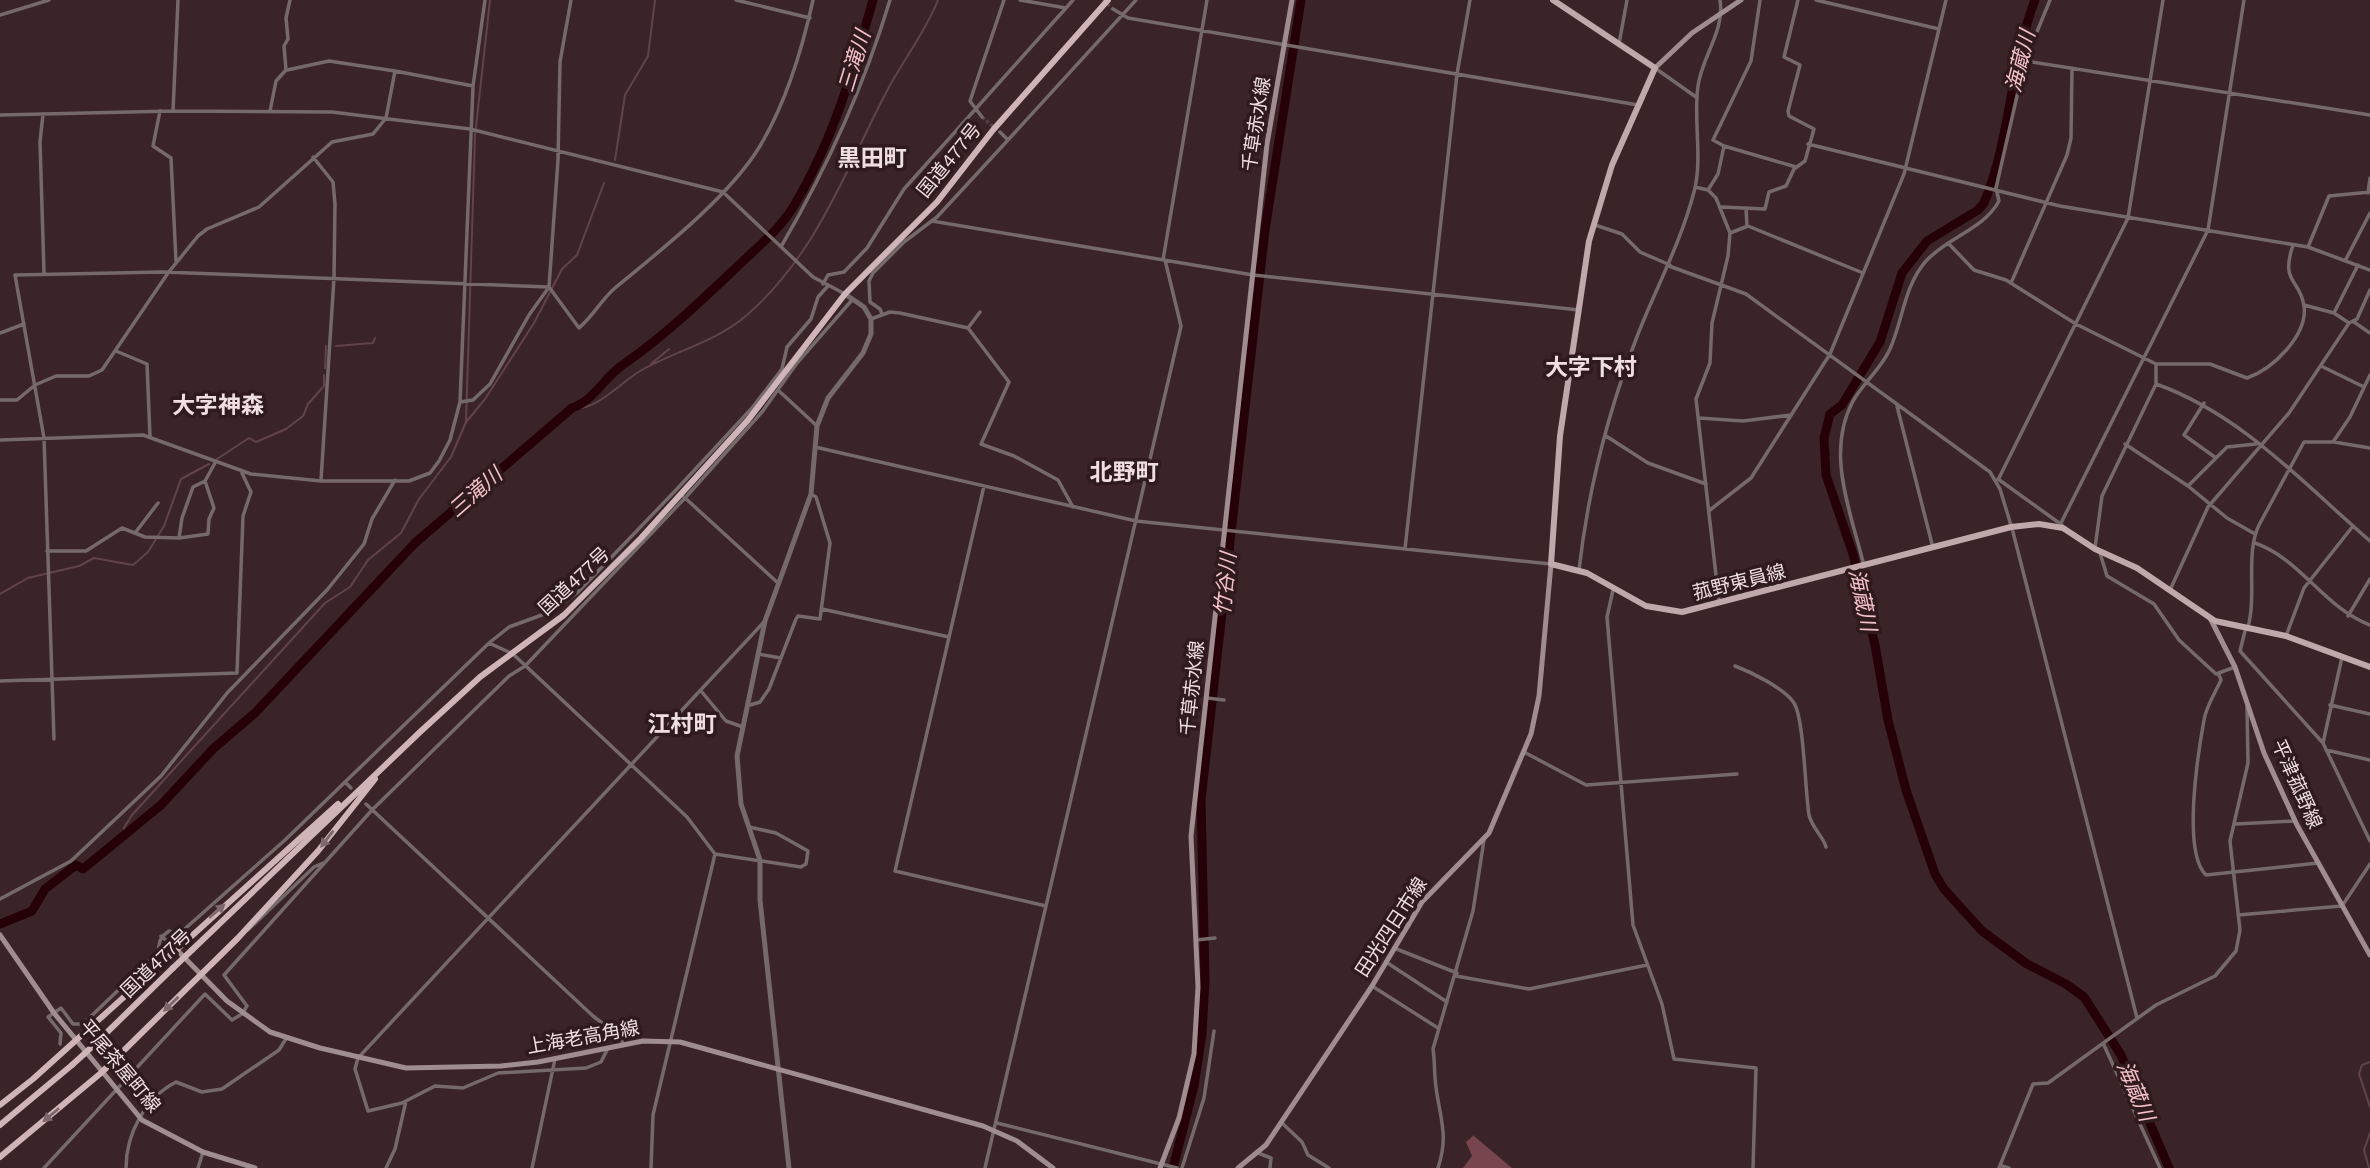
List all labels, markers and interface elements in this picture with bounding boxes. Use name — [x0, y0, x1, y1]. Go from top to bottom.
water label: 三滝川 — [833, 25, 876, 95]
water label: 海蔵川 — [2000, 25, 2040, 95]
street label: 千草赤水線 — [1237, 75, 1275, 173]
street label: 国道477号 — [912, 118, 986, 202]
district label: 黒田町 — [838, 145, 907, 172]
district label: 大字下村 — [1545, 354, 1637, 381]
district label: 大字神森 — [172, 392, 264, 419]
district label: 北野町 — [1090, 459, 1159, 486]
water label: 三滝川 — [443, 461, 508, 522]
street label: 国道477号 — [534, 542, 614, 620]
water label: 竹谷川 — [1209, 549, 1241, 617]
street label: 菰野東員線 — [1690, 559, 1788, 605]
water label: 海蔵川 — [1844, 567, 1882, 635]
street label: 千草赤水線 — [1176, 640, 1208, 736]
district label: 江村町 — [648, 711, 717, 738]
street label: 平津菰野線 — [2267, 736, 2327, 832]
one-way arrow — [319, 829, 334, 847]
street label: 田光四日市線 — [1350, 873, 1432, 981]
one-way arrow — [208, 903, 226, 919]
street label: 国道477号 — [116, 924, 196, 1002]
one-way arrow — [162, 995, 179, 1012]
street label: 平尾茶屋町線 — [75, 1015, 165, 1117]
street label: 上海老高角線 — [525, 1016, 641, 1058]
water label: 海蔵川 — [2112, 1057, 2161, 1127]
one-way arrow — [42, 1107, 59, 1122]

